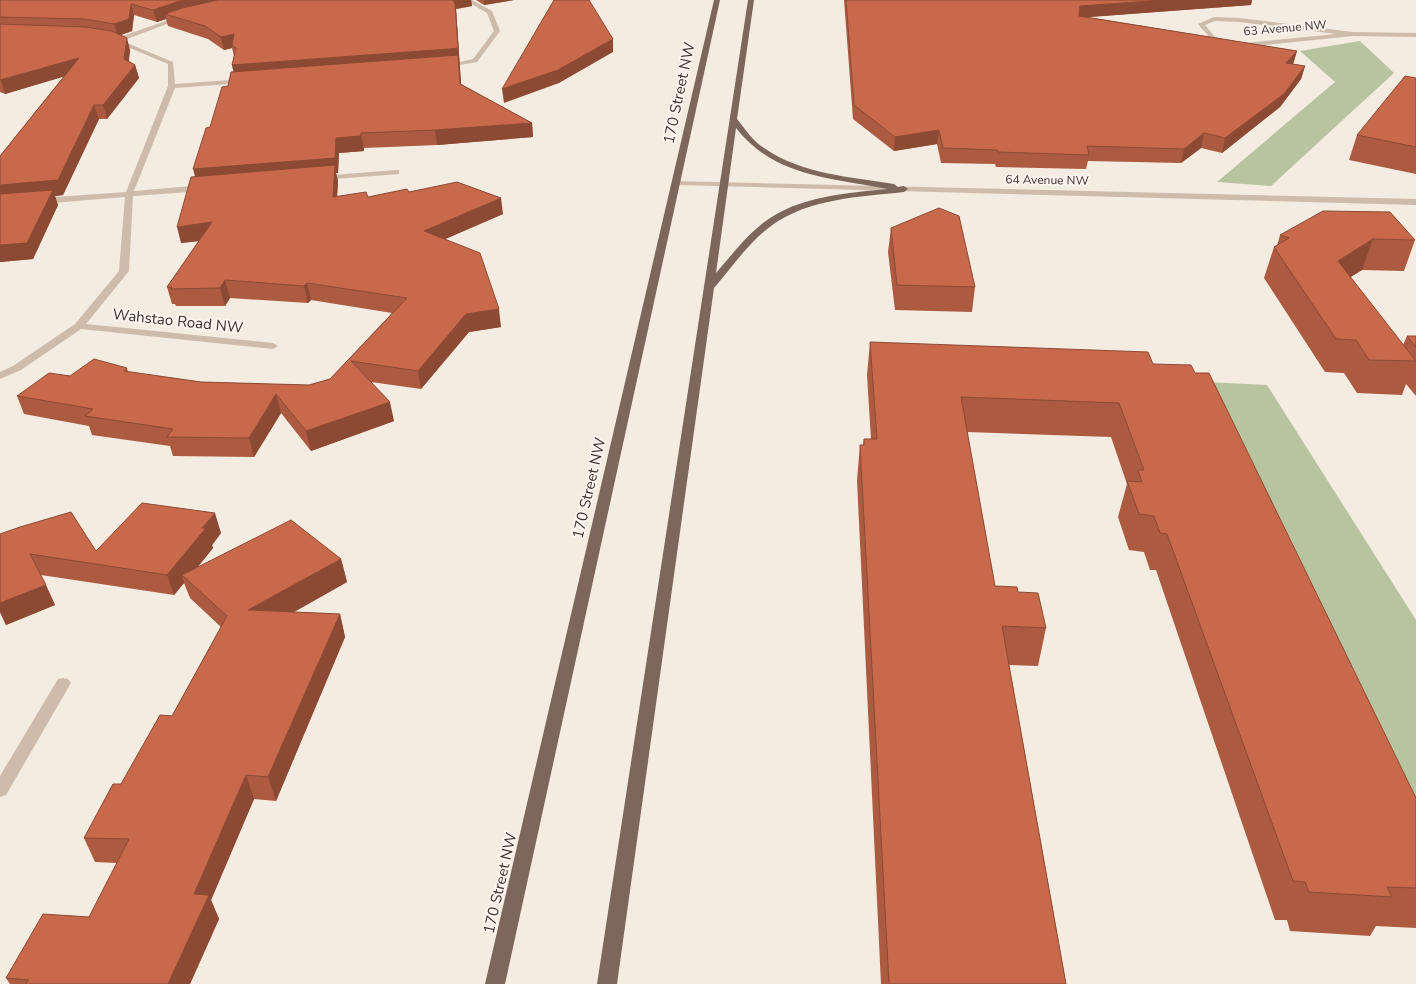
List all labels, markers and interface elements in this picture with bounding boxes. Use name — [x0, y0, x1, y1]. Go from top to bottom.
street label: 63 Avenue NW — [1243, 16, 1327, 40]
street label: 170 Street NW — [658, 40, 700, 146]
street label: 64 Avenue NW — [1005, 171, 1089, 189]
street label: Wahstao Road NW — [112, 304, 245, 338]
street label: 170 Street NW — [568, 435, 610, 541]
street label: 170 Street NW — [479, 830, 521, 936]

